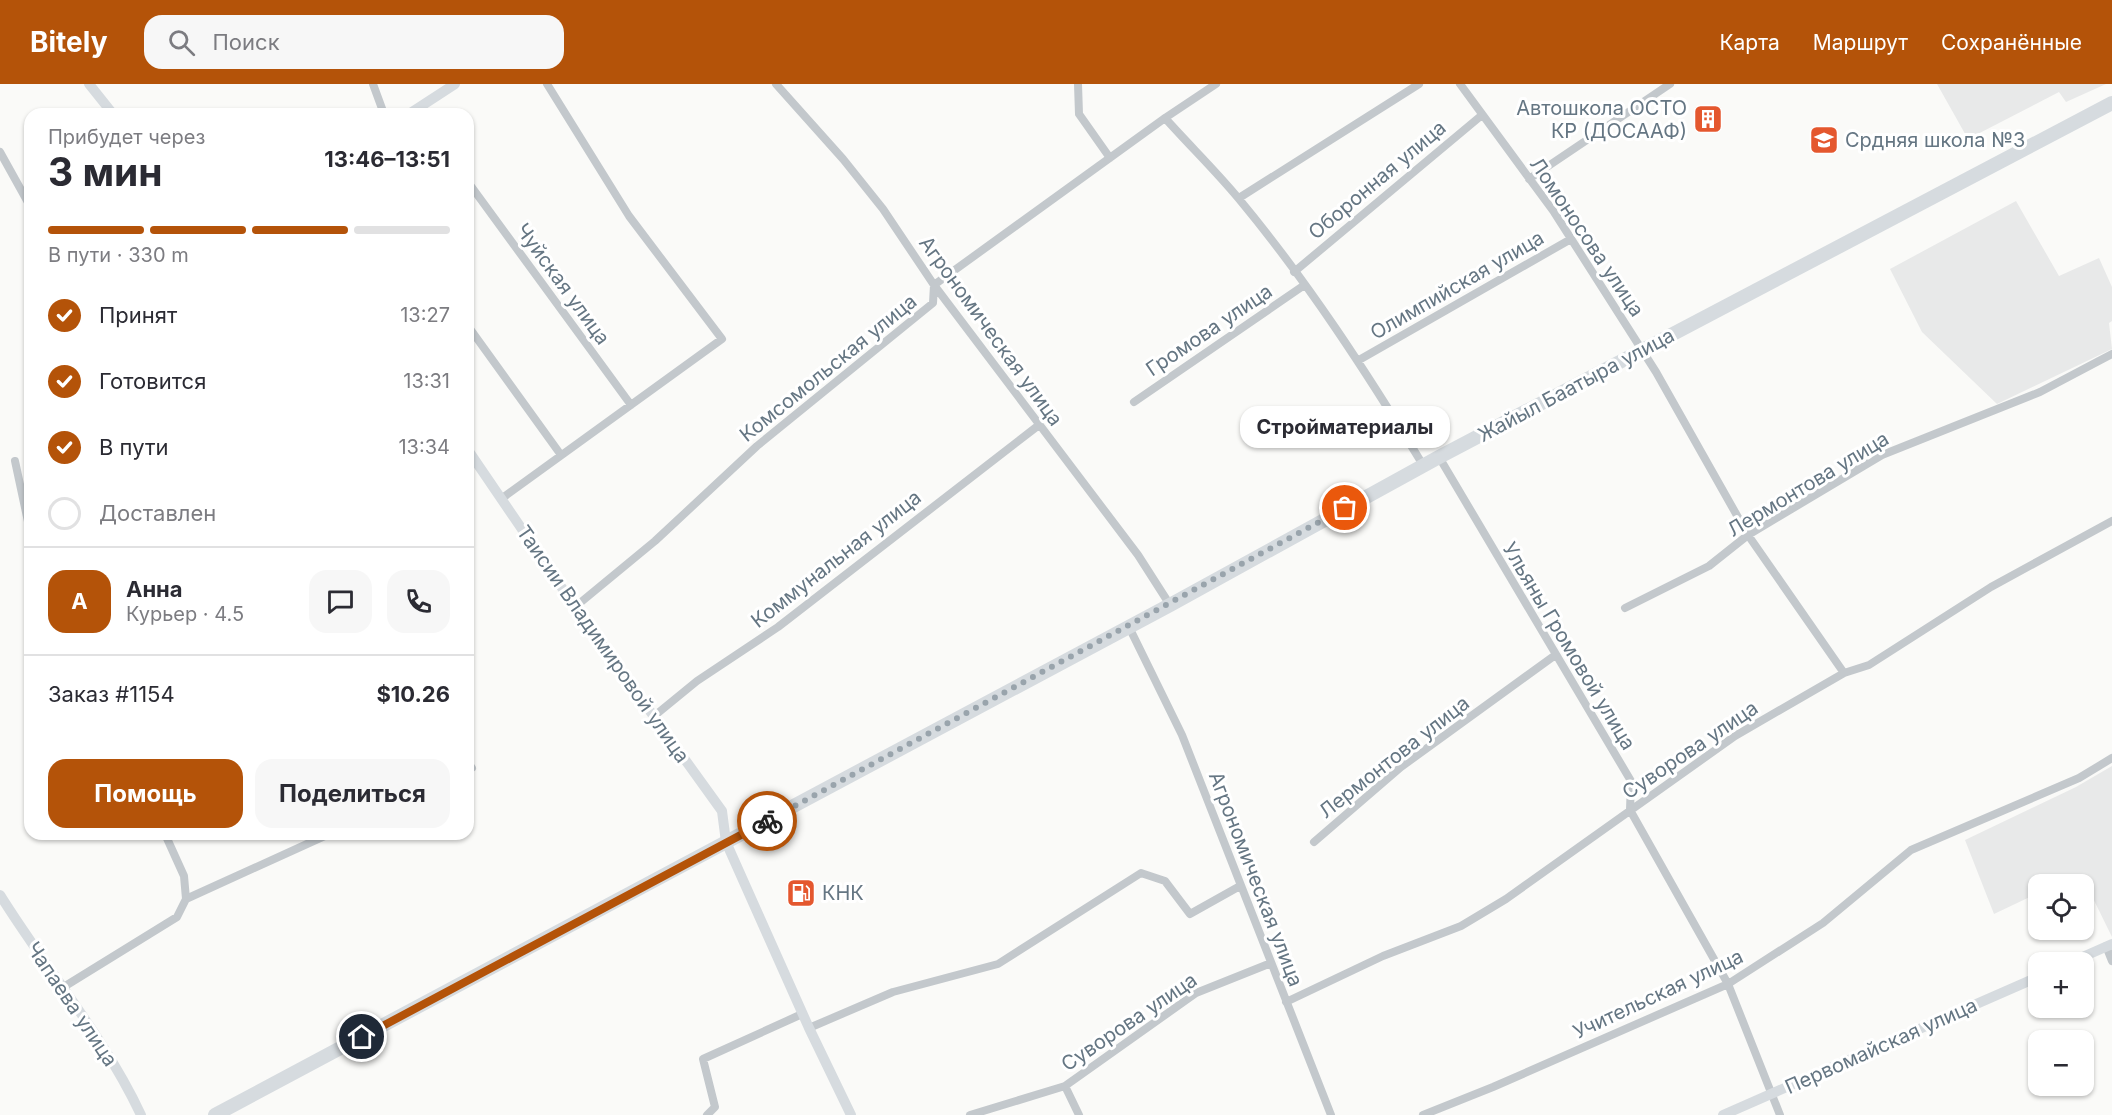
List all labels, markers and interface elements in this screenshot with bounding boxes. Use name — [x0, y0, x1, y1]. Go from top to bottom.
search box — [144, 15, 564, 69]
text: Bitely — [30, 25, 108, 59]
icon: search — [165, 26, 198, 59]
text: Поиск — [213, 29, 280, 55]
text: Карта — [1719, 30, 1780, 55]
text: Маршрут — [1813, 30, 1908, 55]
text: Сохранённые — [1941, 30, 2082, 55]
place label: Автошкола ОСТО КР (ДОСААФ) — [1516, 96, 1687, 143]
building icon: Автошкола ОСТО КР (ДОСААФ) — [1692, 103, 1724, 135]
street label: Оборонная улица — [1303, 116, 1451, 244]
school or university icon: Срдняя школа №3 — [1808, 124, 1840, 156]
text: Прибудет через — [48, 125, 205, 149]
place label: Срдняя школа №3 — [1845, 128, 2025, 152]
text: 13:46–13:51 — [324, 146, 450, 172]
text: 3 мин — [48, 148, 163, 195]
street label: Ломоносова улица — [1525, 153, 1649, 321]
street label: Чуйская улица — [511, 219, 615, 349]
street label: Олимпийская улица — [1366, 225, 1548, 345]
street label: Агрономическая улица — [914, 232, 1068, 430]
text: В пути · 330 m — [48, 243, 189, 267]
street label: Громова улица — [1141, 279, 1277, 381]
street label: Комсомольская улица — [735, 289, 921, 447]
icon: check — [48, 299, 81, 332]
text: Принят — [99, 302, 177, 328]
text: 13:27 — [400, 303, 450, 327]
street label: Жайыл Баатыра улица — [1474, 323, 1678, 447]
icon: check — [48, 365, 81, 398]
text: Готовится — [99, 368, 206, 394]
text: 13:31 — [403, 369, 450, 393]
callout: Стройматериалы — [1240, 406, 1450, 448]
text: Стройматериалы — [1257, 415, 1433, 439]
street label: Лермонтова улица — [1723, 426, 1893, 542]
icon: check — [48, 431, 81, 464]
text: В пути — [99, 434, 168, 460]
text: 13:34 — [398, 435, 450, 459]
pin — [1319, 482, 1370, 533]
street label: Коммунальная улица — [746, 485, 926, 633]
icon: bag — [1328, 491, 1361, 524]
text: Доставлен — [99, 500, 216, 526]
street label: Таисии Владимировой улица — [512, 521, 694, 767]
street label: Ульяны Громовой улица — [1497, 538, 1641, 754]
button: chat — [309, 570, 372, 633]
button: phone — [387, 570, 450, 633]
text: Анна — [126, 576, 183, 602]
text: А — [71, 588, 88, 614]
text: Курьер · 4.5 — [126, 602, 244, 626]
text: Заказ #1154 — [48, 681, 175, 707]
text: $10.26 — [376, 681, 450, 707]
street label: Лермонтова улица — [1314, 691, 1474, 823]
street label: Суворова улица — [1618, 696, 1762, 804]
button: Помощь — [48, 759, 243, 828]
button: Поделиться — [255, 759, 450, 828]
street label: Агрономическая улица — [1204, 768, 1308, 990]
courier — [737, 791, 797, 851]
icon: bike — [751, 805, 784, 838]
map controls — [2028, 874, 2094, 1096]
button: locate — [2028, 874, 2094, 940]
fuel station icon: КНК — [785, 877, 817, 909]
place label: КНК — [822, 881, 864, 905]
street label: Чапаева улица — [22, 937, 122, 1071]
street label: Учительская улица — [1569, 944, 1747, 1044]
button: + — [2028, 952, 2094, 1018]
street label: Суворова улица — [1057, 968, 1201, 1076]
street label: Первомайская улица — [1781, 993, 1981, 1099]
pin — [336, 1011, 387, 1062]
icon: home — [345, 1020, 378, 1053]
button: − — [2028, 1030, 2094, 1096]

